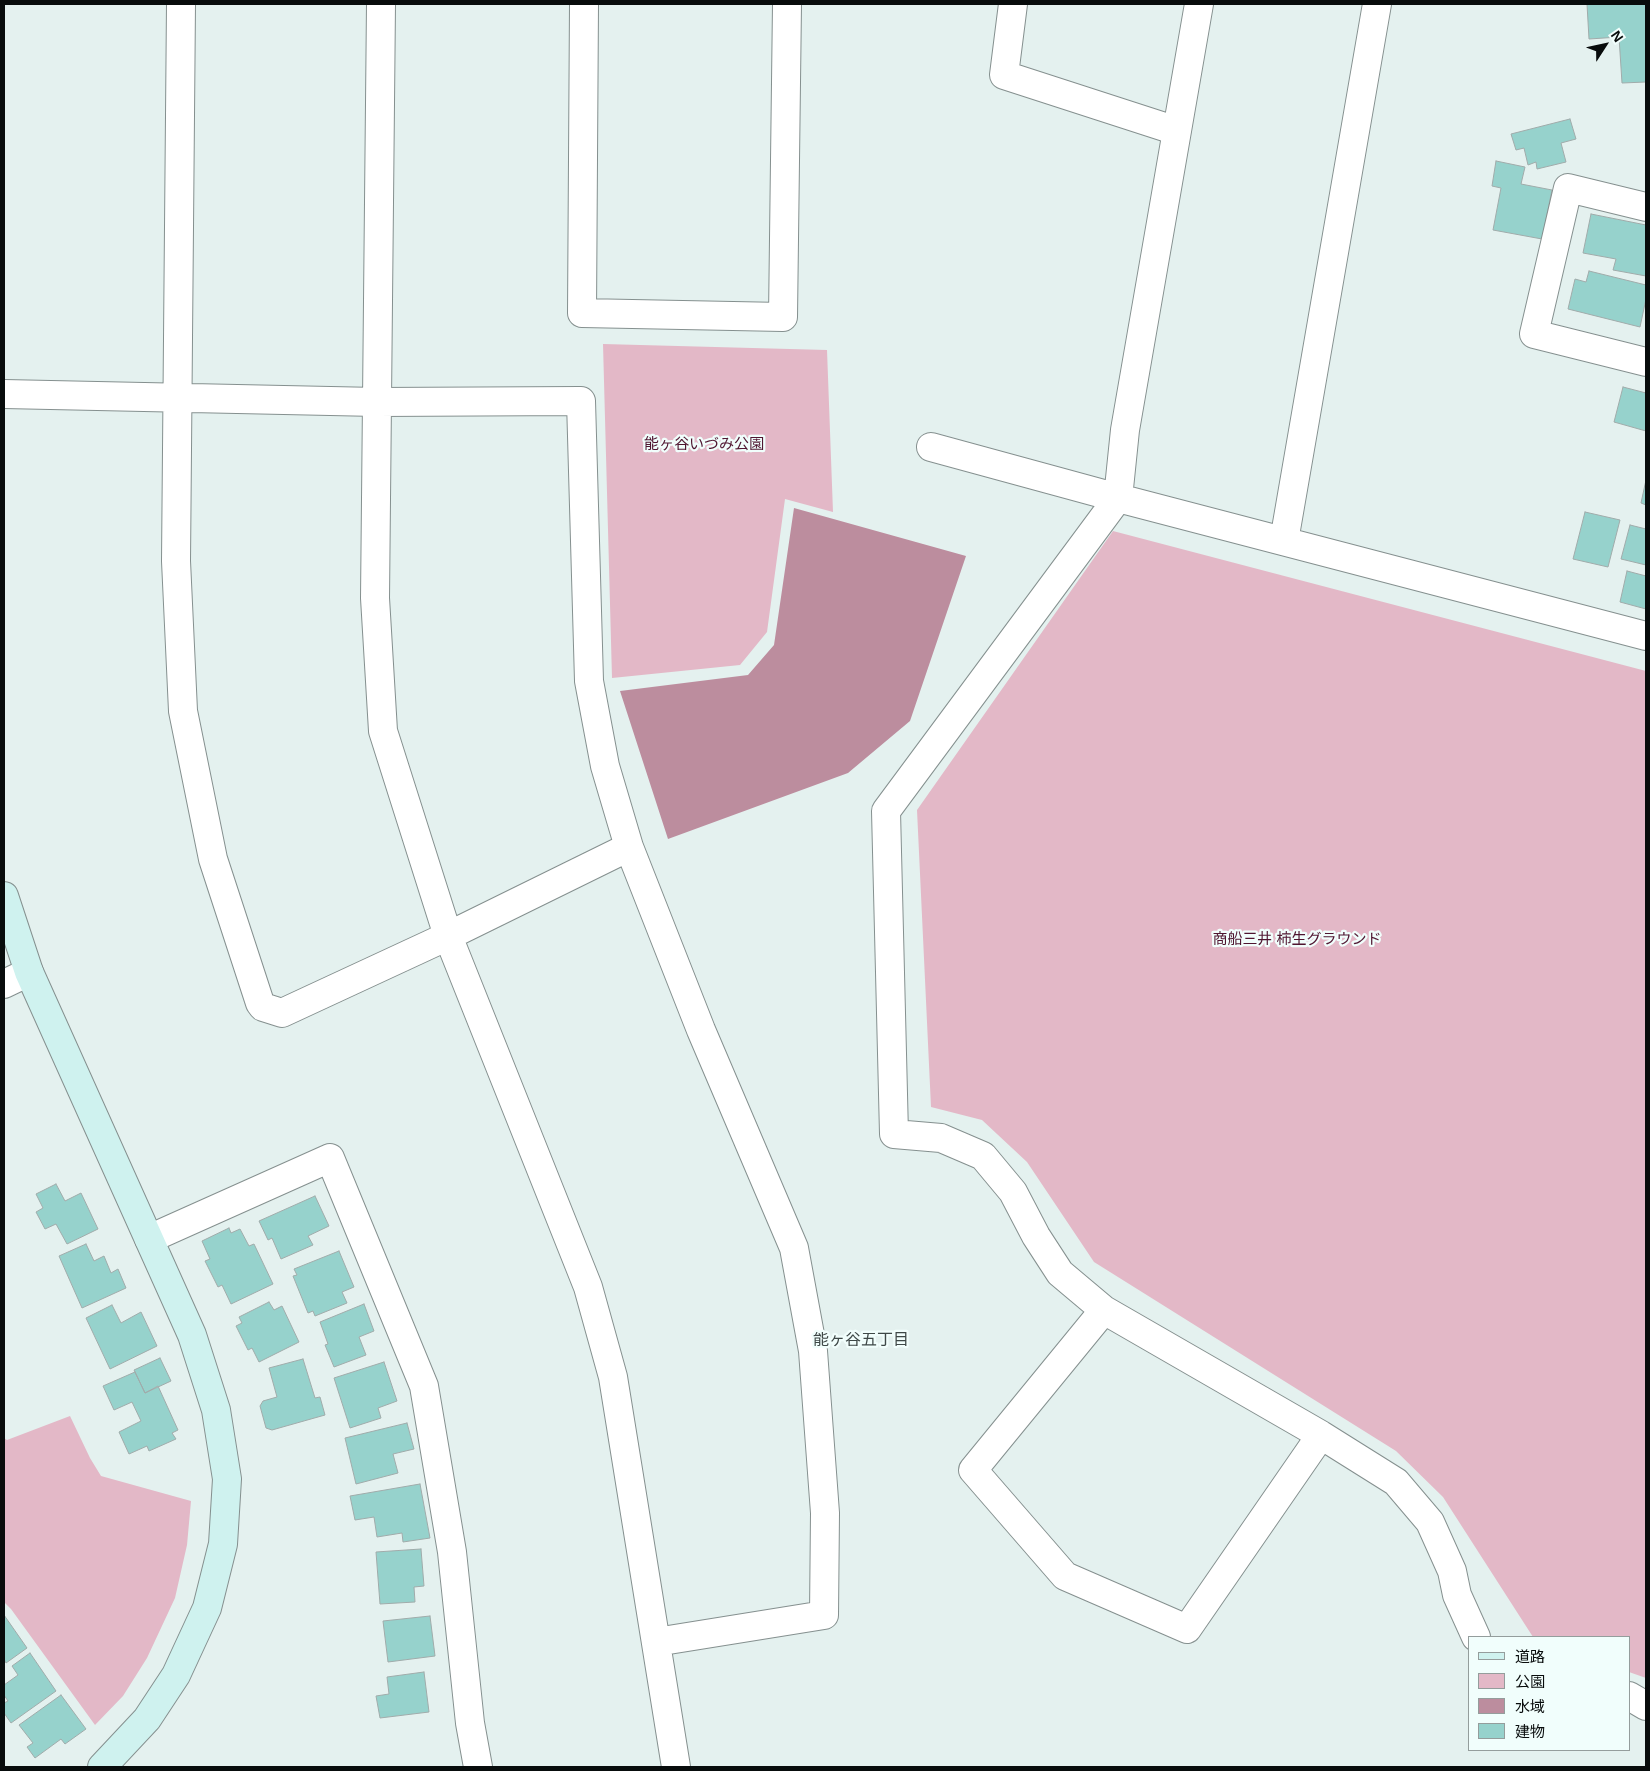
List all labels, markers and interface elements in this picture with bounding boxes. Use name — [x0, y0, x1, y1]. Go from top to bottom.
north arrow — [1580, 20, 1630, 70]
text: N — [1608, 28, 1627, 45]
park label: 能ヶ谷いづみ公園 — [644, 436, 764, 454]
park label: 商船三井 柿生グラウンド — [1212, 931, 1382, 949]
district label: 能ヶ谷五丁目 — [813, 1331, 909, 1351]
legend — [1468, 1636, 1630, 1751]
text: 道路 — [1515, 1648, 1545, 1665]
text: 公園 — [1515, 1673, 1545, 1690]
text: 水域 — [1515, 1698, 1545, 1715]
text: 建物 — [1515, 1723, 1545, 1740]

